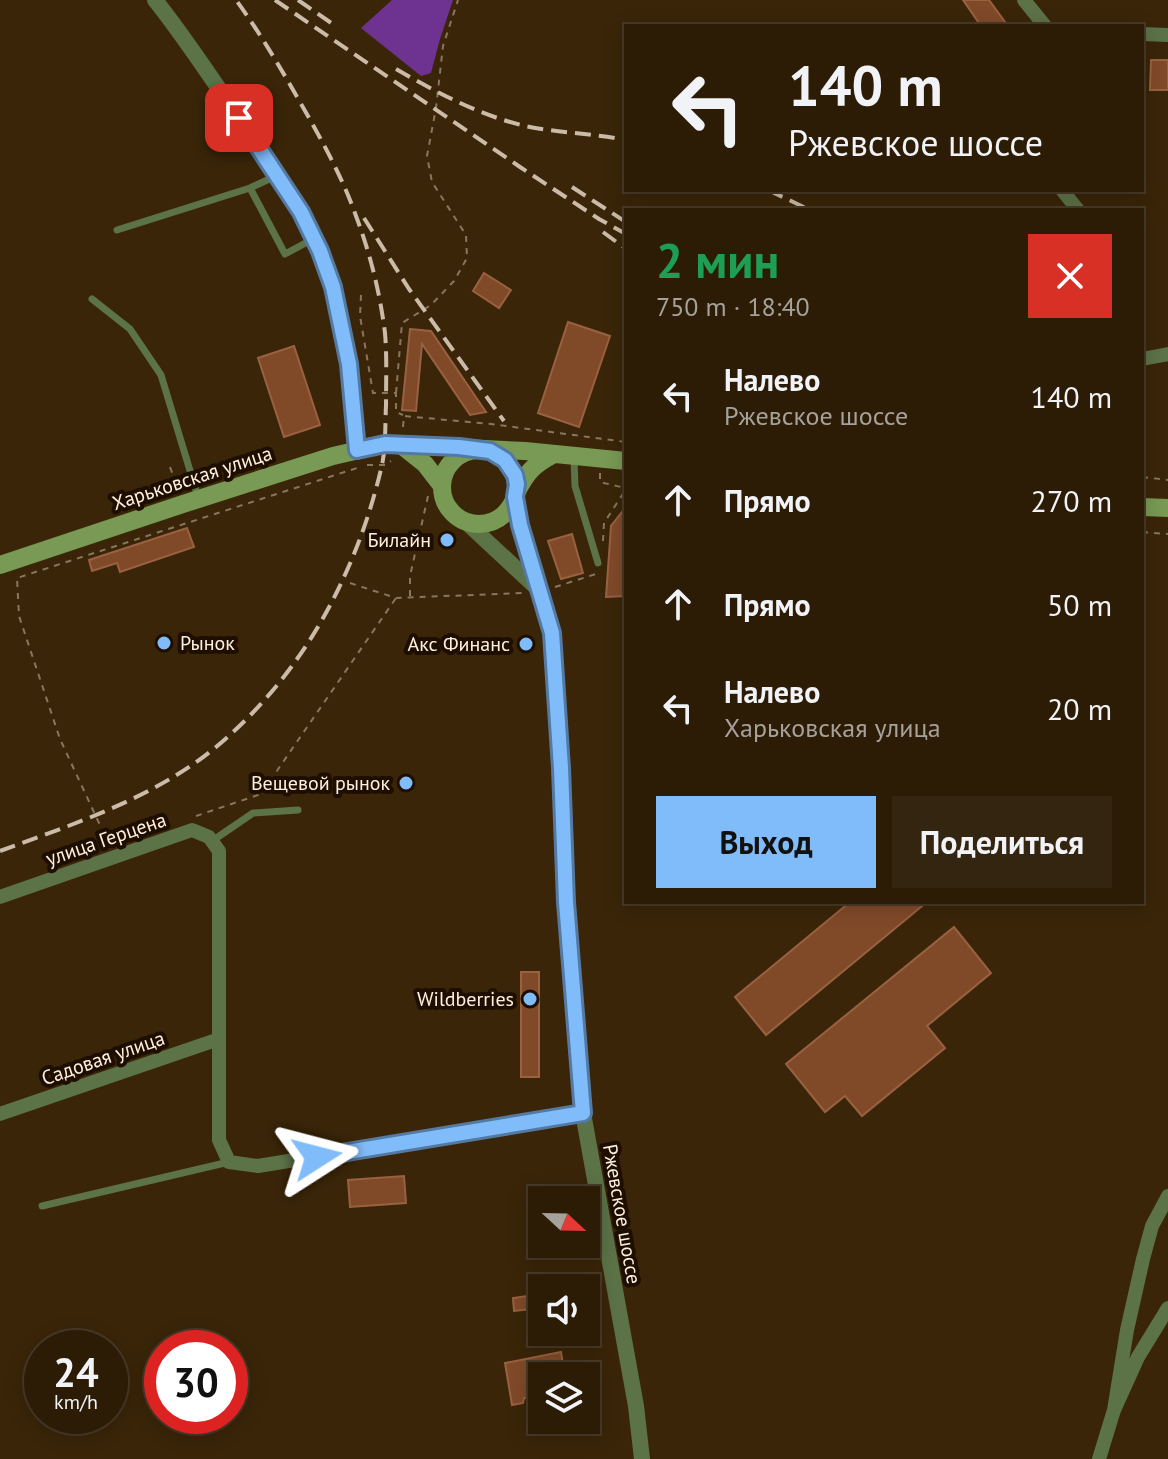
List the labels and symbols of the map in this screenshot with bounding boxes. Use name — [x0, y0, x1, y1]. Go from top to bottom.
pin — [205, 84, 273, 152]
street label: Харьковская улица — [109, 440, 275, 516]
place label: Билайн — [367, 527, 431, 553]
marker: Билайн — [438, 531, 456, 549]
place label: Рынок — [180, 630, 235, 656]
place label: Акс Финанс — [408, 631, 510, 657]
marker: Рынок — [155, 634, 173, 652]
marker: Акс Финанс — [517, 635, 535, 653]
place label: Вещевой рынок — [251, 770, 390, 796]
marker: Вещевой рынок — [397, 774, 415, 792]
street label: улица Герцена — [42, 806, 170, 872]
place label: Wildberries — [417, 986, 514, 1012]
marker: Wildberries — [521, 990, 539, 1008]
street label: Садовая улица — [38, 1025, 168, 1091]
position arrow — [275, 1115, 359, 1199]
street label: Ржевское шоссе — [597, 1142, 647, 1286]
north arrow — [528, 1186, 600, 1258]
speed limit sign: 30 — [144, 1330, 248, 1434]

